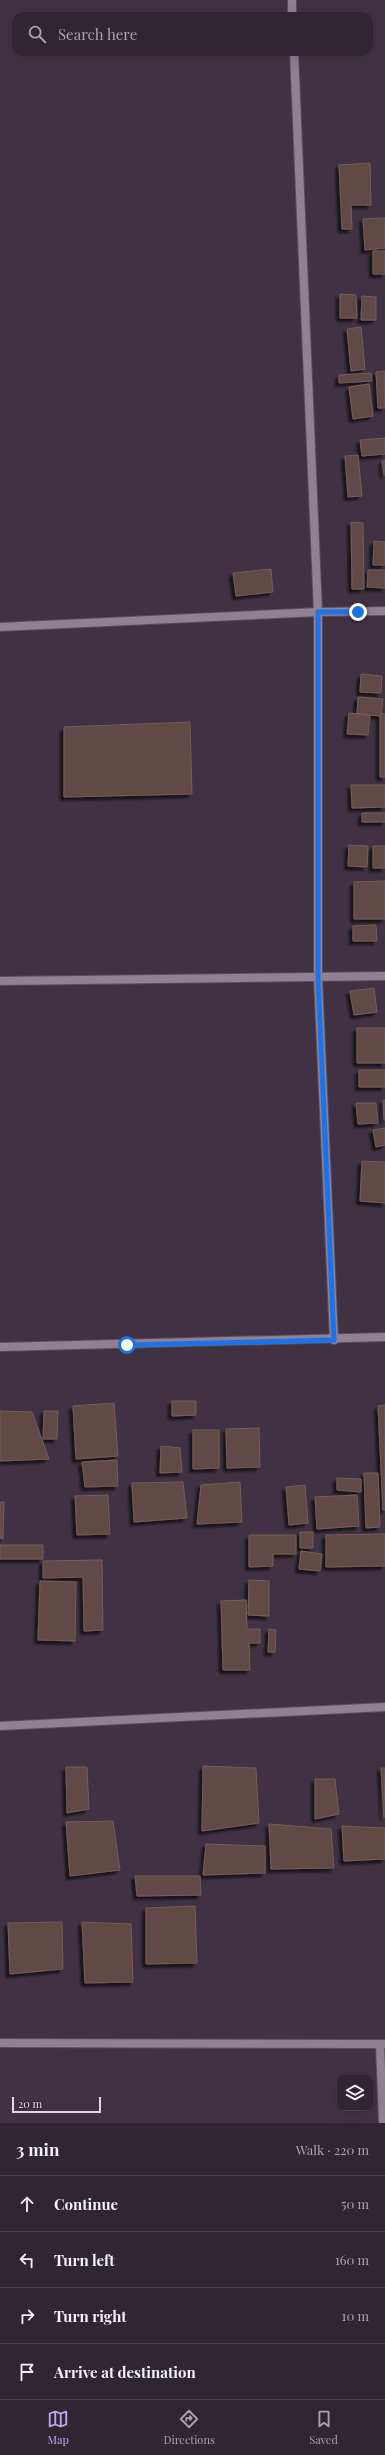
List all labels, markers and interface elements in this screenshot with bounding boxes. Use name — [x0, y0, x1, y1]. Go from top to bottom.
search box — [12, 12, 373, 56]
icon: search — [26, 23, 48, 45]
text: Search here — [58, 24, 137, 44]
route end — [349, 603, 367, 621]
route start — [118, 1336, 136, 1354]
map controls — [337, 2075, 373, 2111]
button: layers — [337, 2075, 373, 2111]
scale bar — [12, 2095, 101, 2114]
text: 20 m — [18, 2096, 42, 2111]
text: 3 min — [16, 2138, 59, 2160]
text: Walk · 220 m — [296, 2141, 369, 2158]
icon: ahead — [16, 2193, 38, 2215]
text: Continue — [54, 2194, 118, 2214]
text: 50 m — [341, 2195, 369, 2212]
icon: left — [16, 2249, 38, 2271]
text: Turn left — [54, 2250, 115, 2270]
text: 160 m — [335, 2251, 369, 2268]
icon: right — [16, 2305, 38, 2327]
text: Turn right — [54, 2306, 127, 2326]
text: 10 m — [342, 2307, 369, 2324]
icon: arrive — [16, 2361, 38, 2383]
text: Arrive at destination — [54, 2362, 196, 2382]
tab: Map — [47, 2408, 69, 2447]
tab: Directions — [163, 2408, 215, 2447]
tab: Saved — [309, 2408, 338, 2447]

